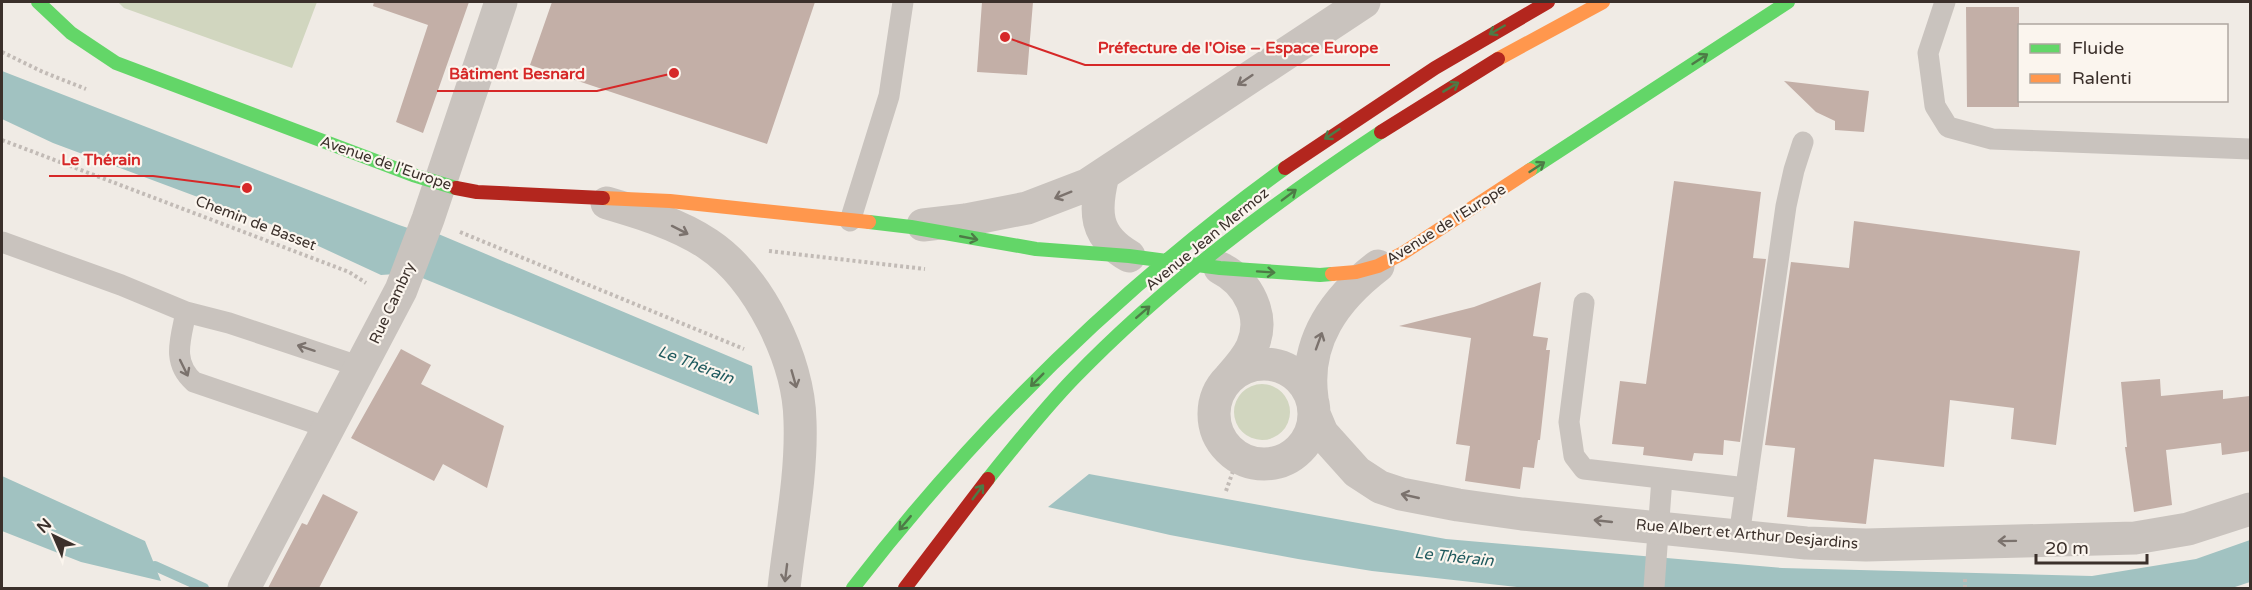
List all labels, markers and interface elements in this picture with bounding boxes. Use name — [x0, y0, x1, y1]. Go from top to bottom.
one-way arrow — [1489, 24, 1506, 36]
legend — [2018, 24, 2228, 102]
callout: Préfecture de l'Oise – Espace Europe — [1085, 31, 1390, 65]
text: Fluide — [2072, 37, 2124, 59]
text: Préfecture de l'Oise – Espace Europe — [1098, 38, 1378, 58]
one-way arrow — [1691, 53, 1708, 66]
callout: Bâtiment Besnard — [437, 57, 597, 91]
text: Bâtiment Besnard — [449, 64, 585, 84]
text: Ralenti — [2072, 67, 2132, 89]
one-way arrow — [1238, 74, 1254, 86]
one-way arrow — [1442, 81, 1459, 93]
one-way arrow — [1325, 128, 1341, 140]
street label: Avenue de l'Europe — [318, 132, 454, 194]
callout: Le Thérain — [49, 142, 153, 176]
text: Le Thérain — [61, 150, 141, 170]
one-way arrow — [1528, 160, 1545, 173]
street label: Avenue de l'Europe — [1383, 180, 1509, 268]
street label: Avenue Jean Mermoz — [1142, 184, 1272, 294]
one-way arrow — [1280, 189, 1296, 201]
one-way arrow — [1054, 190, 1073, 201]
street label: Chemin de Basset — [193, 192, 319, 254]
one-way arrow — [670, 224, 688, 236]
one-way arrow — [958, 232, 978, 243]
street label: Rue Cambry — [365, 259, 419, 347]
one-way arrow — [1256, 266, 1276, 277]
one-way arrow — [1136, 305, 1151, 319]
one-way arrow — [1314, 332, 1325, 351]
water label: Le Thérain — [655, 341, 738, 389]
one-way arrow — [297, 342, 316, 353]
one-way arrow — [179, 359, 191, 377]
one-way arrow — [789, 369, 800, 388]
one-way arrow — [1030, 373, 1045, 388]
one-way arrow — [972, 484, 985, 500]
one-way arrow — [1401, 489, 1420, 501]
north arrow — [24, 506, 84, 566]
text: N — [33, 514, 56, 538]
one-way arrow — [898, 515, 912, 530]
one-way arrow — [1594, 515, 1614, 526]
street label: Rue Albert et Arthur Desjardins — [1635, 515, 1859, 553]
scale bar — [2036, 527, 2147, 565]
one-way arrow — [1998, 535, 2018, 547]
text: 20 m — [2045, 537, 2089, 559]
water label: Le Thérain — [1413, 543, 1496, 571]
one-way arrow — [780, 562, 791, 582]

